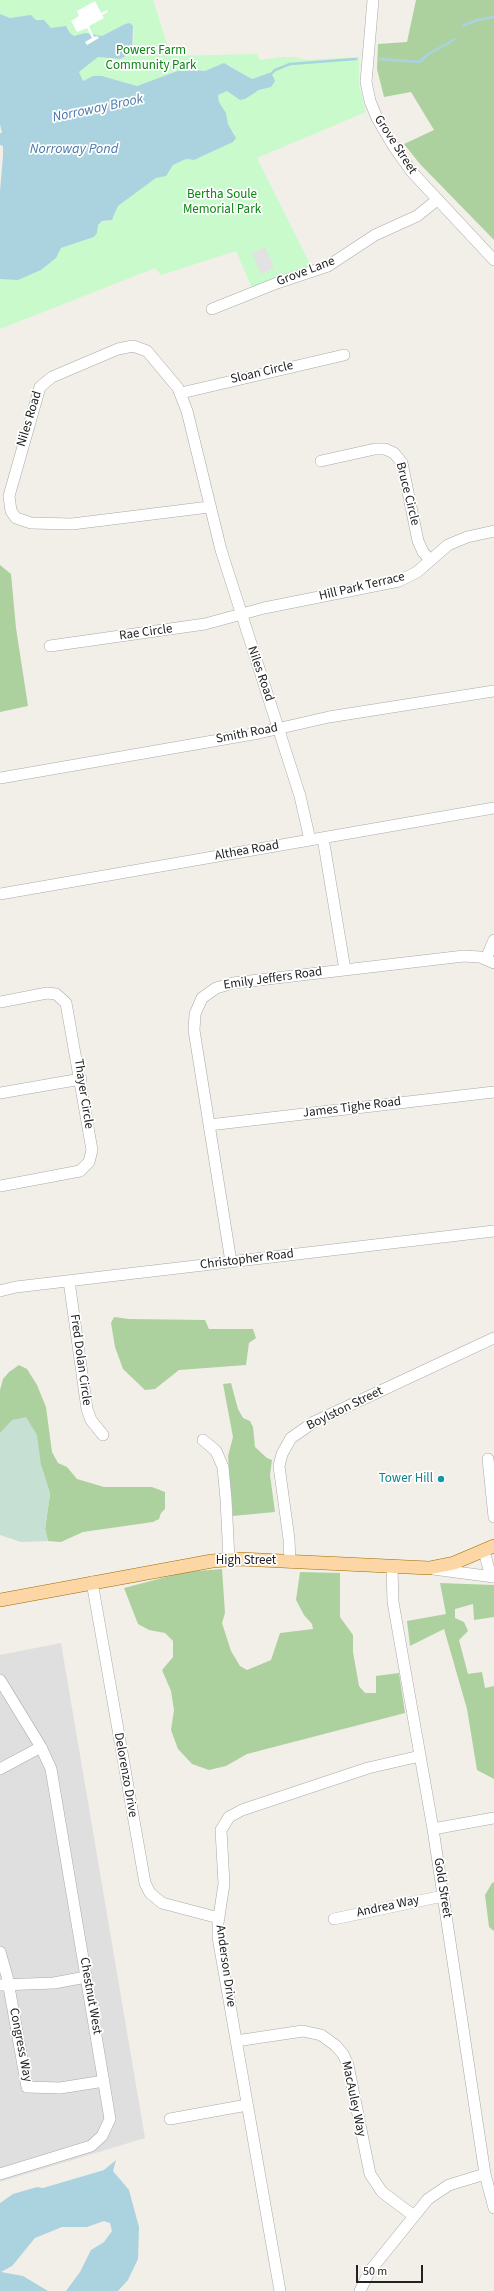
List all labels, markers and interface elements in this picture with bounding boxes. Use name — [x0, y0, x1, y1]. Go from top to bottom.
park label: Powers Farm Community Park — [106, 43, 196, 74]
water label: Norroway Brook — [51, 91, 145, 127]
street label: Grove Street — [370, 113, 420, 177]
water label: Norroway Pond — [30, 142, 118, 158]
park label: Bertha Soule Memorial Park — [183, 187, 261, 218]
street label: Grove Lane — [275, 254, 337, 290]
street label: Sloan Circle — [229, 358, 295, 388]
street label: Niles Road — [14, 389, 46, 449]
street label: Bruce Circle — [392, 461, 422, 527]
street label: Hill Park Terrace — [318, 570, 406, 604]
street label: Rae Circle — [118, 622, 174, 644]
street label: Niles Road — [243, 644, 277, 704]
street label: Smith Road — [215, 720, 279, 748]
street label: Althea Road — [214, 838, 280, 864]
street label: Emily Jeffers Road — [223, 964, 323, 994]
street label: Thayer Circle — [70, 1058, 96, 1130]
street label: James Tighe Road — [302, 1094, 402, 1122]
street label: Christopher Road — [199, 1247, 295, 1273]
street label: Fred Dolan Circle — [66, 1313, 94, 1407]
street label: Boylston Street — [304, 1384, 386, 1434]
place label: Tower Hill — [379, 1471, 433, 1487]
marker: Tower Hill — [436, 1474, 446, 1484]
street label: High Street — [216, 1553, 276, 1569]
street label: Delorenzo Drive — [110, 1731, 140, 1819]
street label: Gold Street — [430, 1857, 454, 1919]
street label: Andrea Way — [355, 1893, 421, 1921]
street label: Anderson Drive — [212, 1924, 238, 2008]
street label: Chestnut West — [76, 1956, 104, 2036]
street label: Congress Way — [5, 2007, 35, 2083]
street label: MacAuley Way — [337, 2060, 369, 2138]
scale bar — [358, 2257, 425, 2283]
text: 50 m — [363, 2263, 387, 2280]

